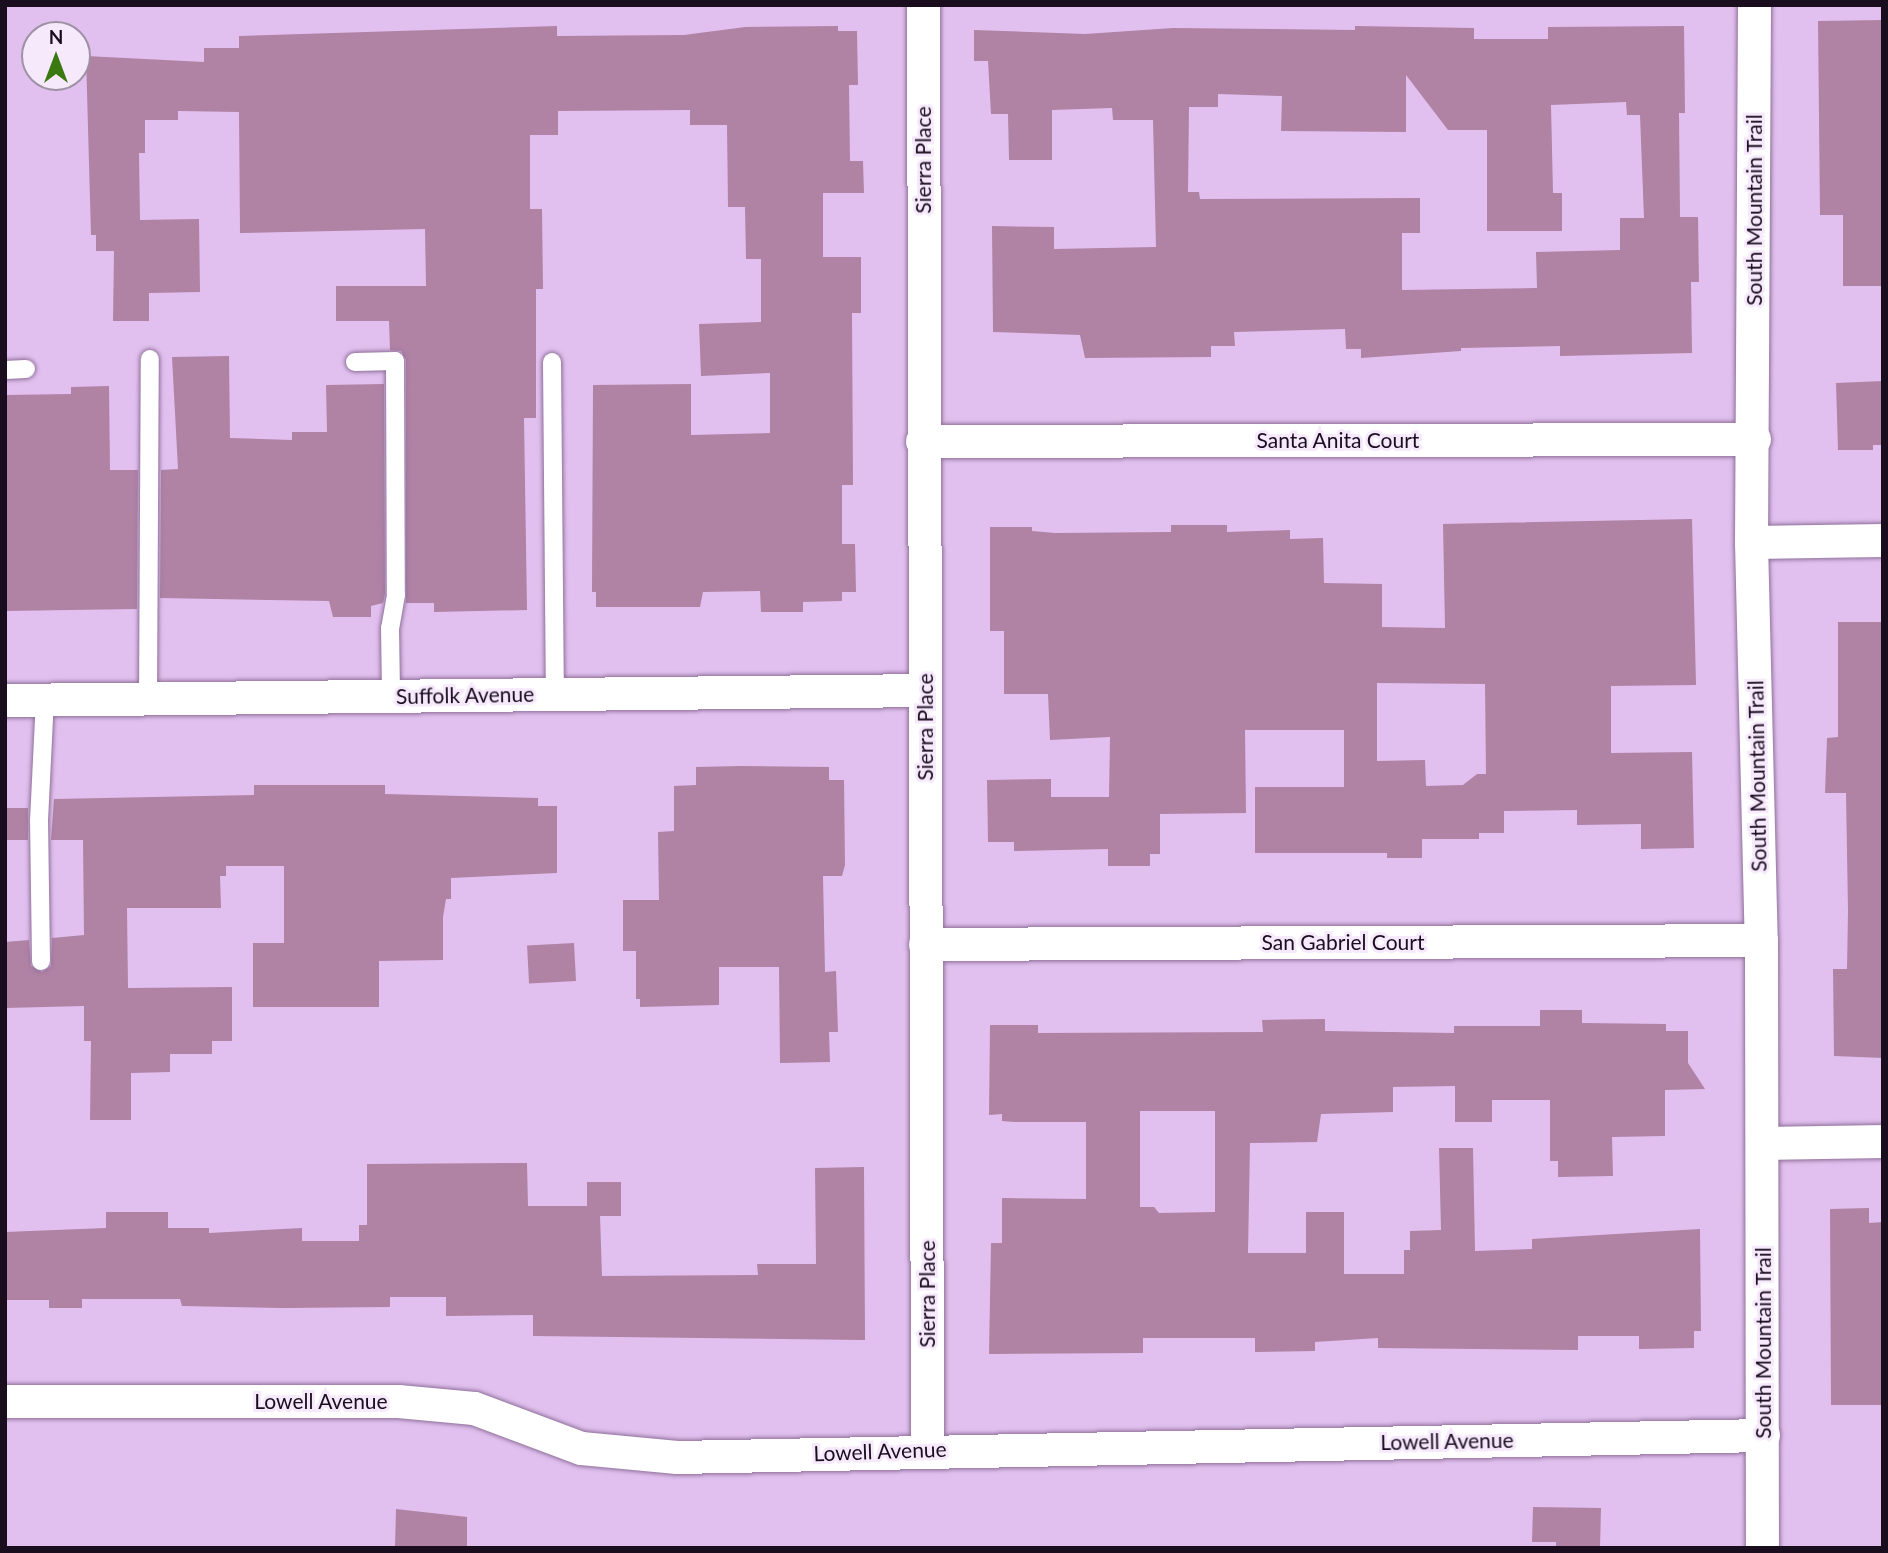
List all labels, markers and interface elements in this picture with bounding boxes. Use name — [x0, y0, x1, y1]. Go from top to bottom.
north arrow — [21, 21, 91, 91]
text: N — [49, 25, 63, 48]
street label: Sierra Place — [910, 106, 936, 214]
street label: South Mountain Trail — [1741, 114, 1767, 306]
street label: Santa Anita Court — [1256, 427, 1420, 453]
street label: Sierra Place — [912, 673, 938, 781]
street label: South Mountain Trail — [1743, 680, 1771, 872]
street label: Suffolk Avenue — [395, 681, 535, 709]
street label: San Gabriel Court — [1262, 929, 1424, 955]
street label: Sierra Place — [914, 1240, 940, 1348]
street label: South Mountain Trail — [1750, 1247, 1776, 1439]
street label: Lowell Avenue — [254, 1388, 388, 1414]
street label: Lowell Avenue — [1380, 1427, 1514, 1455]
street label: Lowell Avenue — [813, 1436, 947, 1466]

